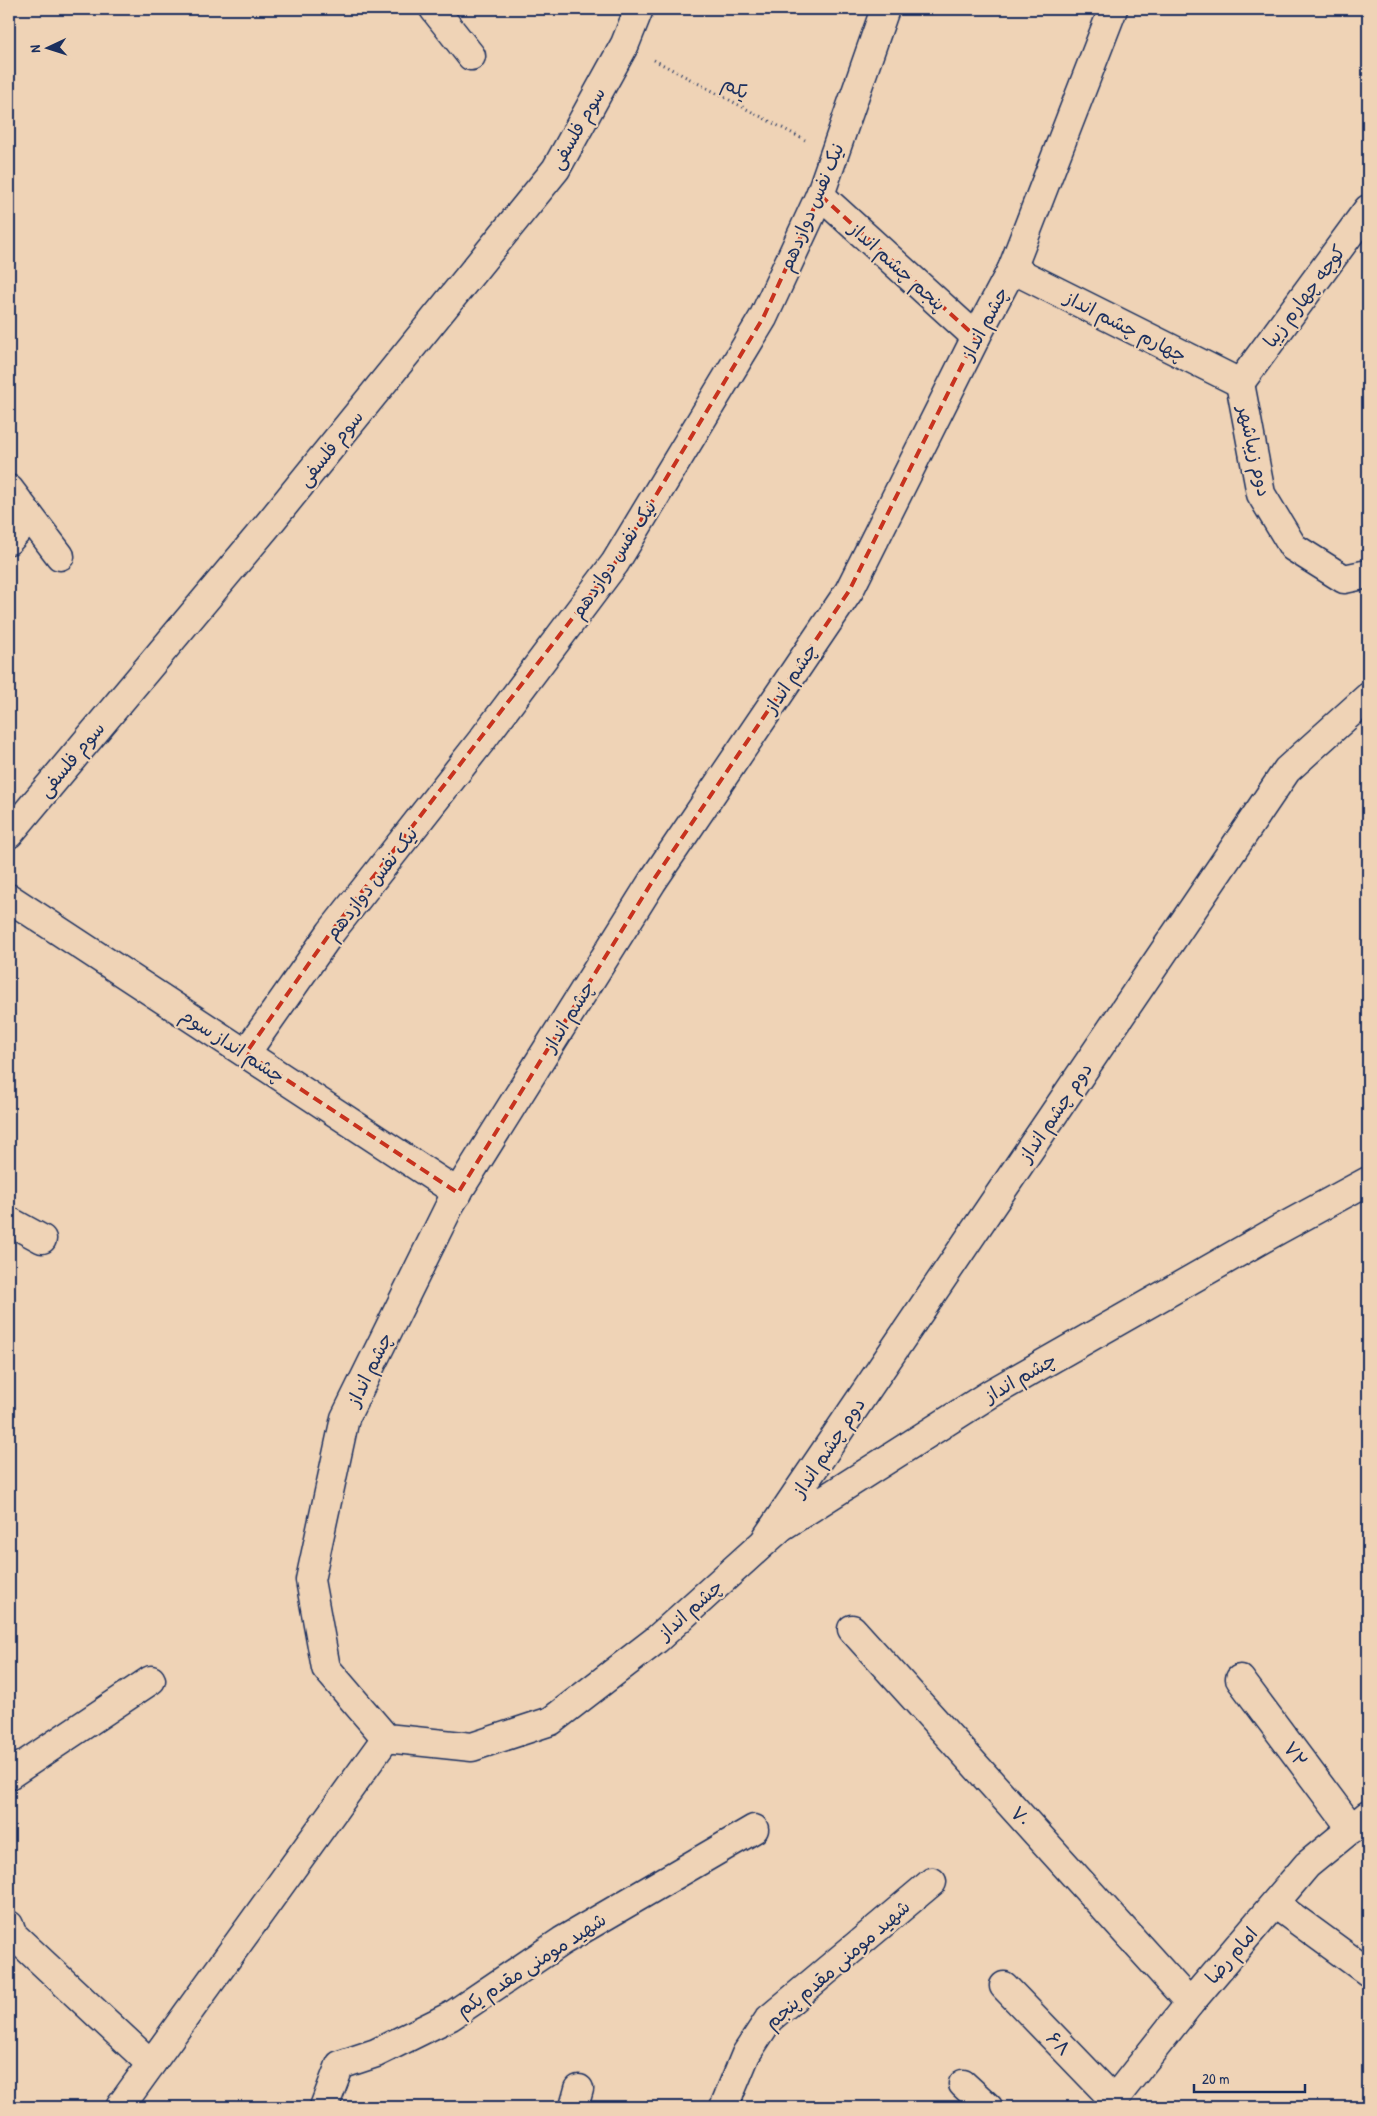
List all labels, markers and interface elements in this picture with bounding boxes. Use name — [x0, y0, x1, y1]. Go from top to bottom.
north arrow — [22, 22, 72, 72]
text: N — [25, 44, 44, 53]
street label: یکم — [717, 69, 754, 107]
street label: سوم فلسفی — [543, 82, 613, 175]
street label: نیک نفس دوازدهم — [772, 139, 852, 276]
street label: پنجم چشم انداز — [841, 214, 952, 318]
street label: کوچه چهارم زیبا — [1257, 239, 1353, 354]
street label: چشم انداز — [953, 282, 1016, 367]
street label: چهارم چشم انداز — [1058, 283, 1192, 370]
street label: دوم زیباشهر — [1230, 401, 1278, 500]
street label: سوم فلسفی — [291, 404, 370, 493]
street label: نیک نفس دوازدهم — [564, 495, 664, 624]
street label: چشم انداز — [756, 638, 825, 721]
street label: سوم فلسفی — [32, 716, 112, 804]
street label: نیک نفس دوازدهم — [319, 821, 425, 946]
street label: چشم انداز — [535, 975, 602, 1059]
street label: چشم انداز سوم — [175, 1001, 290, 1090]
street label: دوم چشم انداز — [1011, 1057, 1099, 1170]
street label: چشم انداز — [339, 1328, 400, 1413]
street label: چشم انداز — [977, 1346, 1062, 1411]
street label: دوم چشم انداز — [784, 1392, 872, 1505]
street label: چشم انداز — [650, 1573, 730, 1648]
street label: ۷۲ — [1278, 1736, 1314, 1772]
street label: ۷۰ — [1005, 1800, 1037, 1832]
street label: شهید مومنی مقدم پنجم — [759, 1894, 917, 2036]
street label: شهید مومنی مقدم یکم — [451, 1906, 612, 2024]
street label: امام رضا — [1199, 1921, 1265, 1990]
street label: ۶۸ — [1041, 2025, 1077, 2061]
scale bar — [1194, 2061, 1306, 2093]
text: 20 m — [1202, 2068, 1229, 2089]

